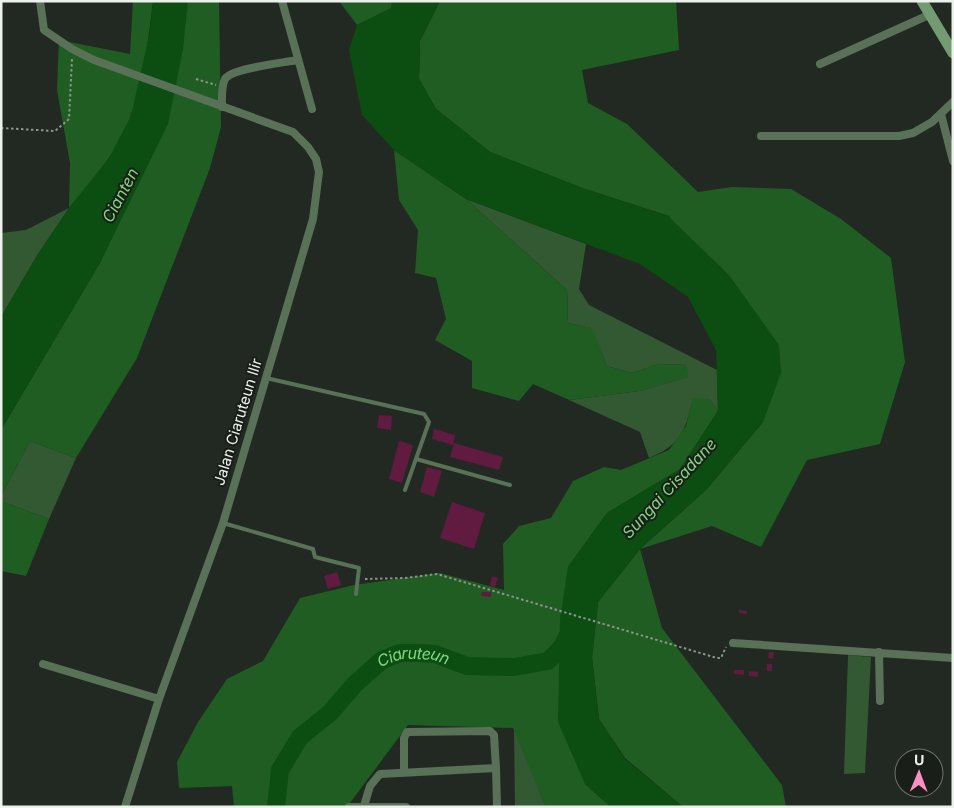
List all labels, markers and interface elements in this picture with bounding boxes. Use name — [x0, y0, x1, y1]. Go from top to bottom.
water label: Cianten — [97, 164, 143, 226]
street label: Jalan Ciaruteun Ilir — [209, 356, 266, 488]
water label: Sungai Cisadane — [618, 434, 720, 542]
water label: Ciaruteun — [374, 643, 453, 671]
north arrow — [894, 748, 944, 798]
text: U — [914, 751, 925, 768]

